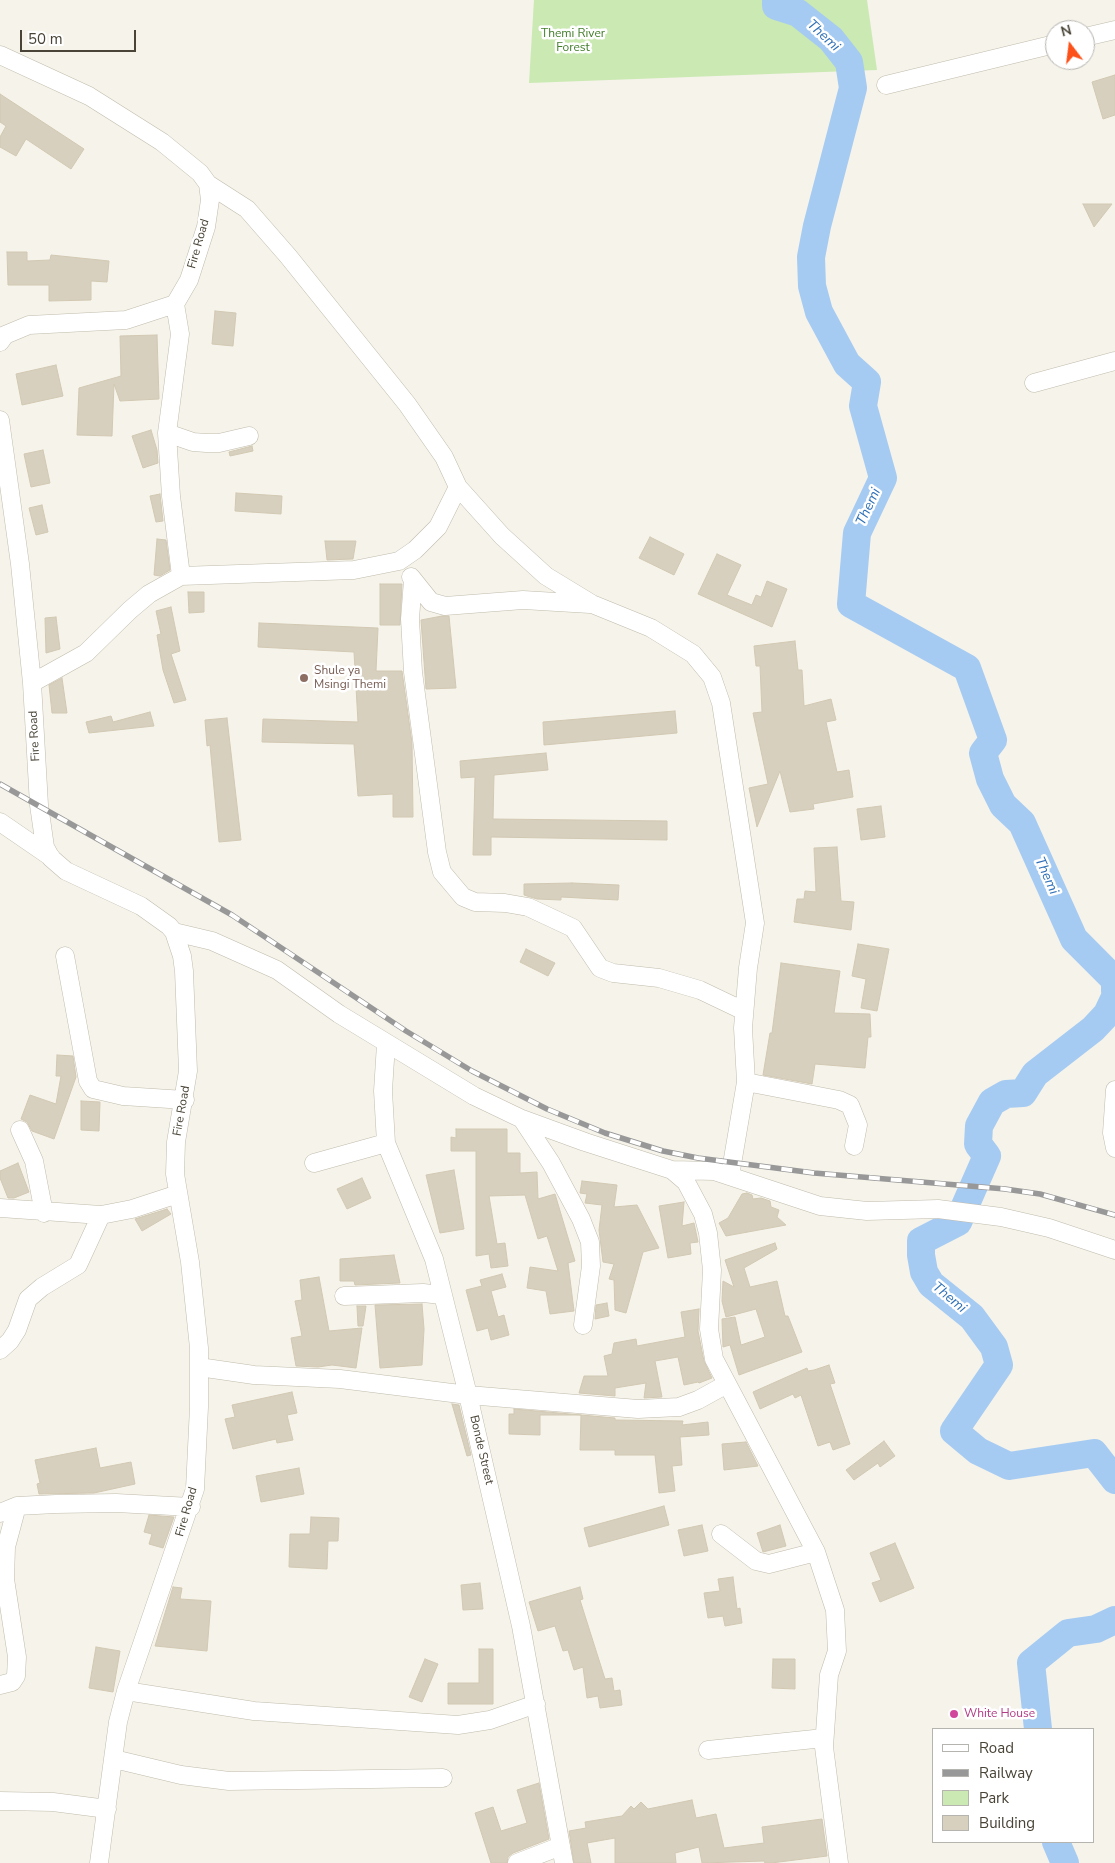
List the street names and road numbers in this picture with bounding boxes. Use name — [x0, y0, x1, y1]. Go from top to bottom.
street label: Fire Road — [185, 218, 213, 270]
street label: Fire Road — [26, 710, 44, 762]
street label: Fire Road — [170, 1085, 194, 1137]
street label: Bonde Street — [466, 1414, 496, 1486]
street label: Fire Road — [173, 1486, 201, 1538]

